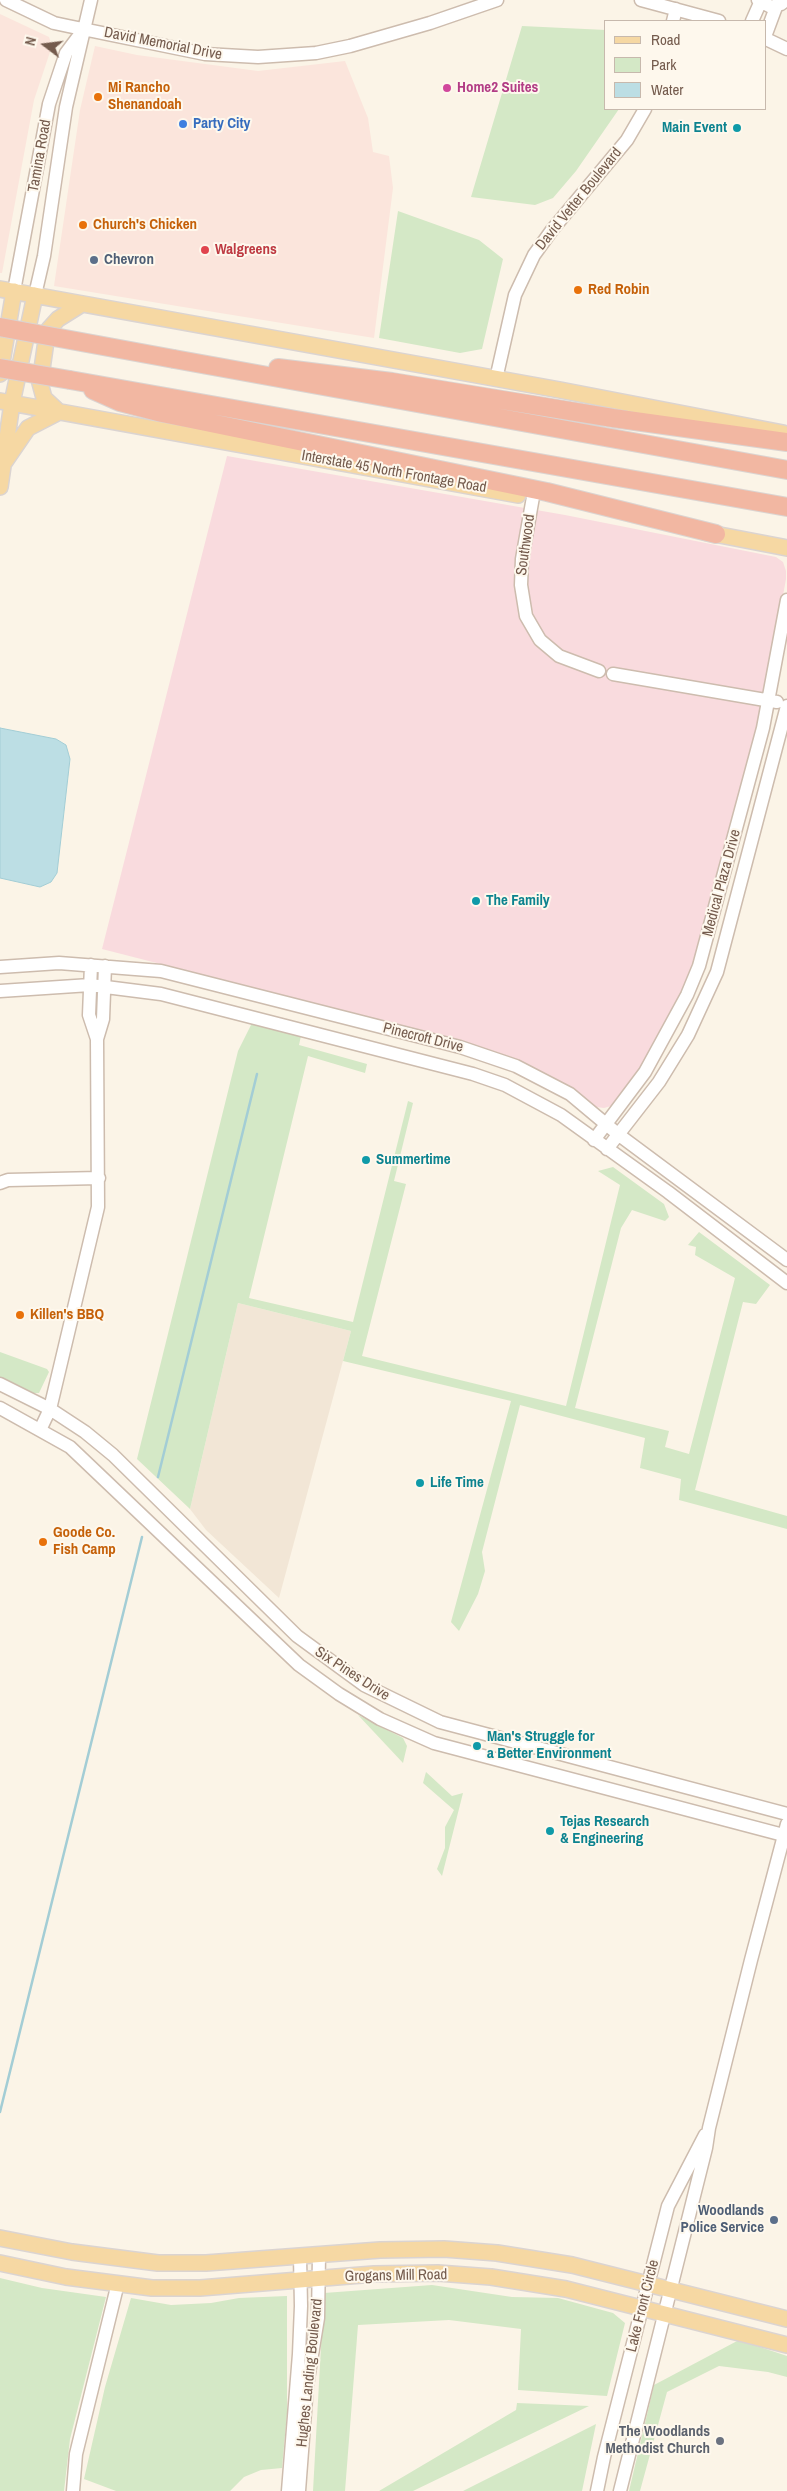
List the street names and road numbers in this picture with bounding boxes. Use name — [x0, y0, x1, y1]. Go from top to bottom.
street label: David Memorial Drive — [103, 24, 223, 64]
street label: Tamina Road — [25, 118, 55, 194]
street label: David Vetter Boulevard — [532, 144, 626, 254]
street label: Interstate 45 North Frontage Road — [300, 447, 488, 497]
street label: Southwood — [513, 513, 539, 577]
street label: Medical Plaza Drive — [699, 828, 745, 938]
street label: Pinecroft Drive — [381, 1019, 465, 1057]
street label: Six Pines Drive — [311, 1643, 393, 1705]
street label: Lake Front Circle — [623, 2258, 663, 2354]
street label: Grogans Mill Road — [345, 2266, 447, 2286]
street label: Hughes Landing Boulevard — [293, 2298, 327, 2448]

